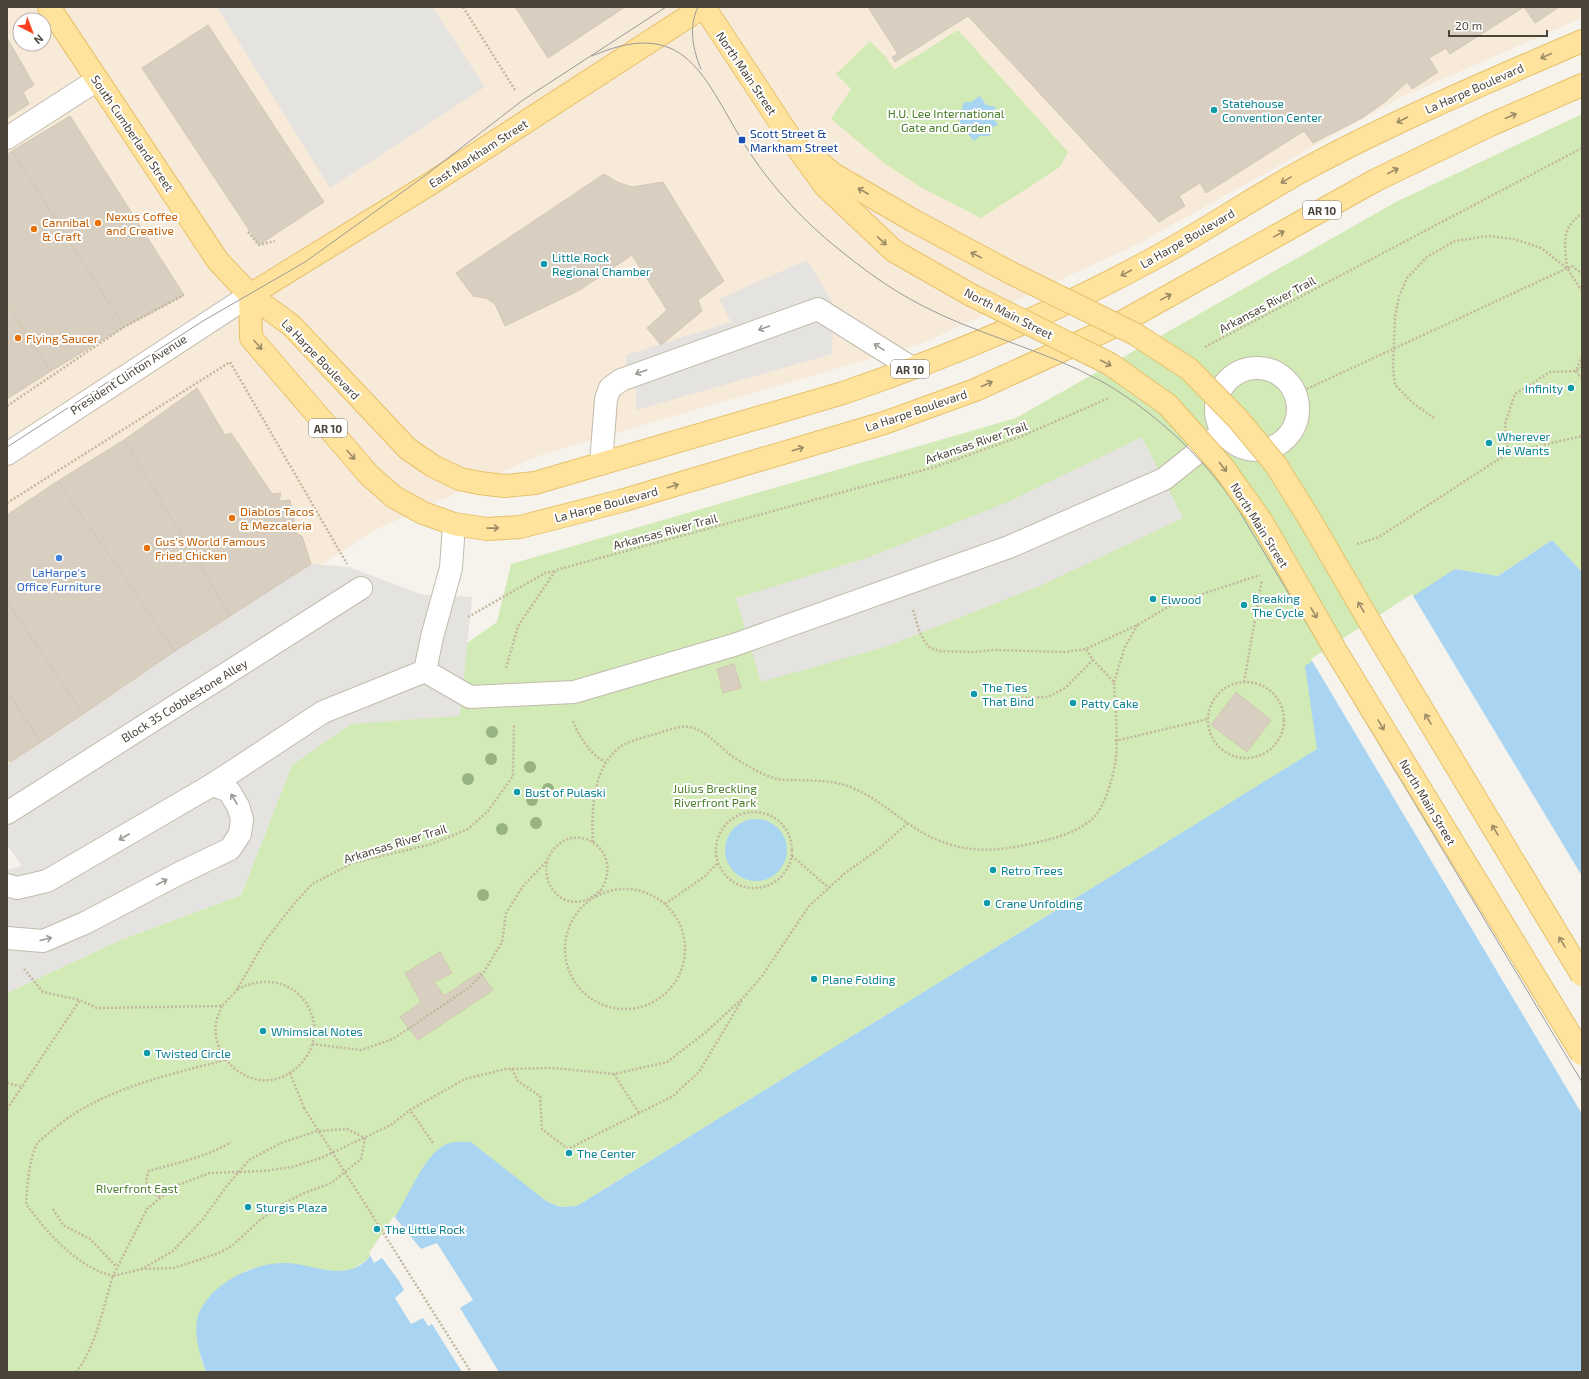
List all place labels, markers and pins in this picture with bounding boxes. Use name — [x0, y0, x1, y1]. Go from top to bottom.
place label: Statehouse Convention Center — [1222, 96, 1323, 124]
marker: Statehouse Convention Center — [1209, 105, 1219, 115]
place label: Scott Street & Markham Street — [750, 126, 839, 154]
marker: Scott Street & Markham Street — [737, 135, 747, 145]
place label: Nexus Coffee and Creative — [106, 209, 178, 237]
place label: Cannibal & Craft — [42, 215, 90, 243]
marker: Nexus Coffee and Creative — [93, 218, 103, 228]
marker: Cannibal & Craft — [29, 224, 39, 234]
place label: Little Rock Regional Chamber — [552, 250, 651, 278]
marker: Little Rock Regional Chamber — [539, 259, 549, 269]
place label: Flying Saucer — [26, 331, 99, 345]
marker: Flying Saucer — [13, 333, 23, 343]
place label: Infinity — [1525, 381, 1564, 395]
marker: Infinity — [1566, 383, 1576, 393]
place label: Wherever He Wants — [1497, 429, 1551, 457]
marker: Wherever He Wants — [1484, 438, 1494, 448]
place label: Diablos Tacos & Mezcaleria — [240, 504, 314, 532]
marker: Diablos Tacos & Mezcaleria — [227, 513, 237, 523]
place label: Gus's World Famous Fried Chicken — [155, 534, 266, 562]
marker: Gus's World Famous Fried Chicken — [142, 543, 152, 553]
marker: LaHarpe's Office Furniture — [54, 553, 64, 563]
place label: LaHarpe's Office Furniture — [17, 565, 101, 593]
place label: Breaking The Cycle — [1252, 591, 1304, 619]
place label: Elwood — [1161, 592, 1201, 606]
marker: Elwood — [1148, 594, 1158, 604]
marker: Breaking The Cycle — [1239, 600, 1249, 610]
place label: The Ties That Bind — [982, 680, 1034, 708]
marker: The Ties That Bind — [969, 689, 979, 699]
place label: Patty Cake — [1081, 696, 1138, 710]
marker: Patty Cake — [1068, 698, 1078, 708]
place label: Bust of Pulaski — [525, 785, 606, 799]
marker: Bust of Pulaski — [512, 787, 522, 797]
place label: Retro Trees — [1001, 863, 1063, 877]
marker: Retro Trees — [988, 865, 998, 875]
place label: Crane Unfolding — [995, 896, 1083, 910]
marker: Crane Unfolding — [982, 898, 992, 908]
place label: Plane Folding — [822, 972, 896, 986]
marker: Plane Folding — [809, 974, 819, 984]
place label: Whimsical Notes — [271, 1024, 363, 1038]
marker: Whimsical Notes — [258, 1026, 268, 1036]
place label: Twisted Circle — [155, 1046, 231, 1060]
marker: Twisted Circle — [142, 1048, 152, 1058]
place label: The Center — [577, 1146, 636, 1160]
marker: The Center — [564, 1148, 574, 1158]
place label: Sturgis Plaza — [256, 1200, 327, 1214]
marker: Sturgis Plaza — [243, 1202, 253, 1212]
place label: The Little Rock — [385, 1222, 465, 1236]
marker: The Little Rock — [372, 1224, 382, 1234]

